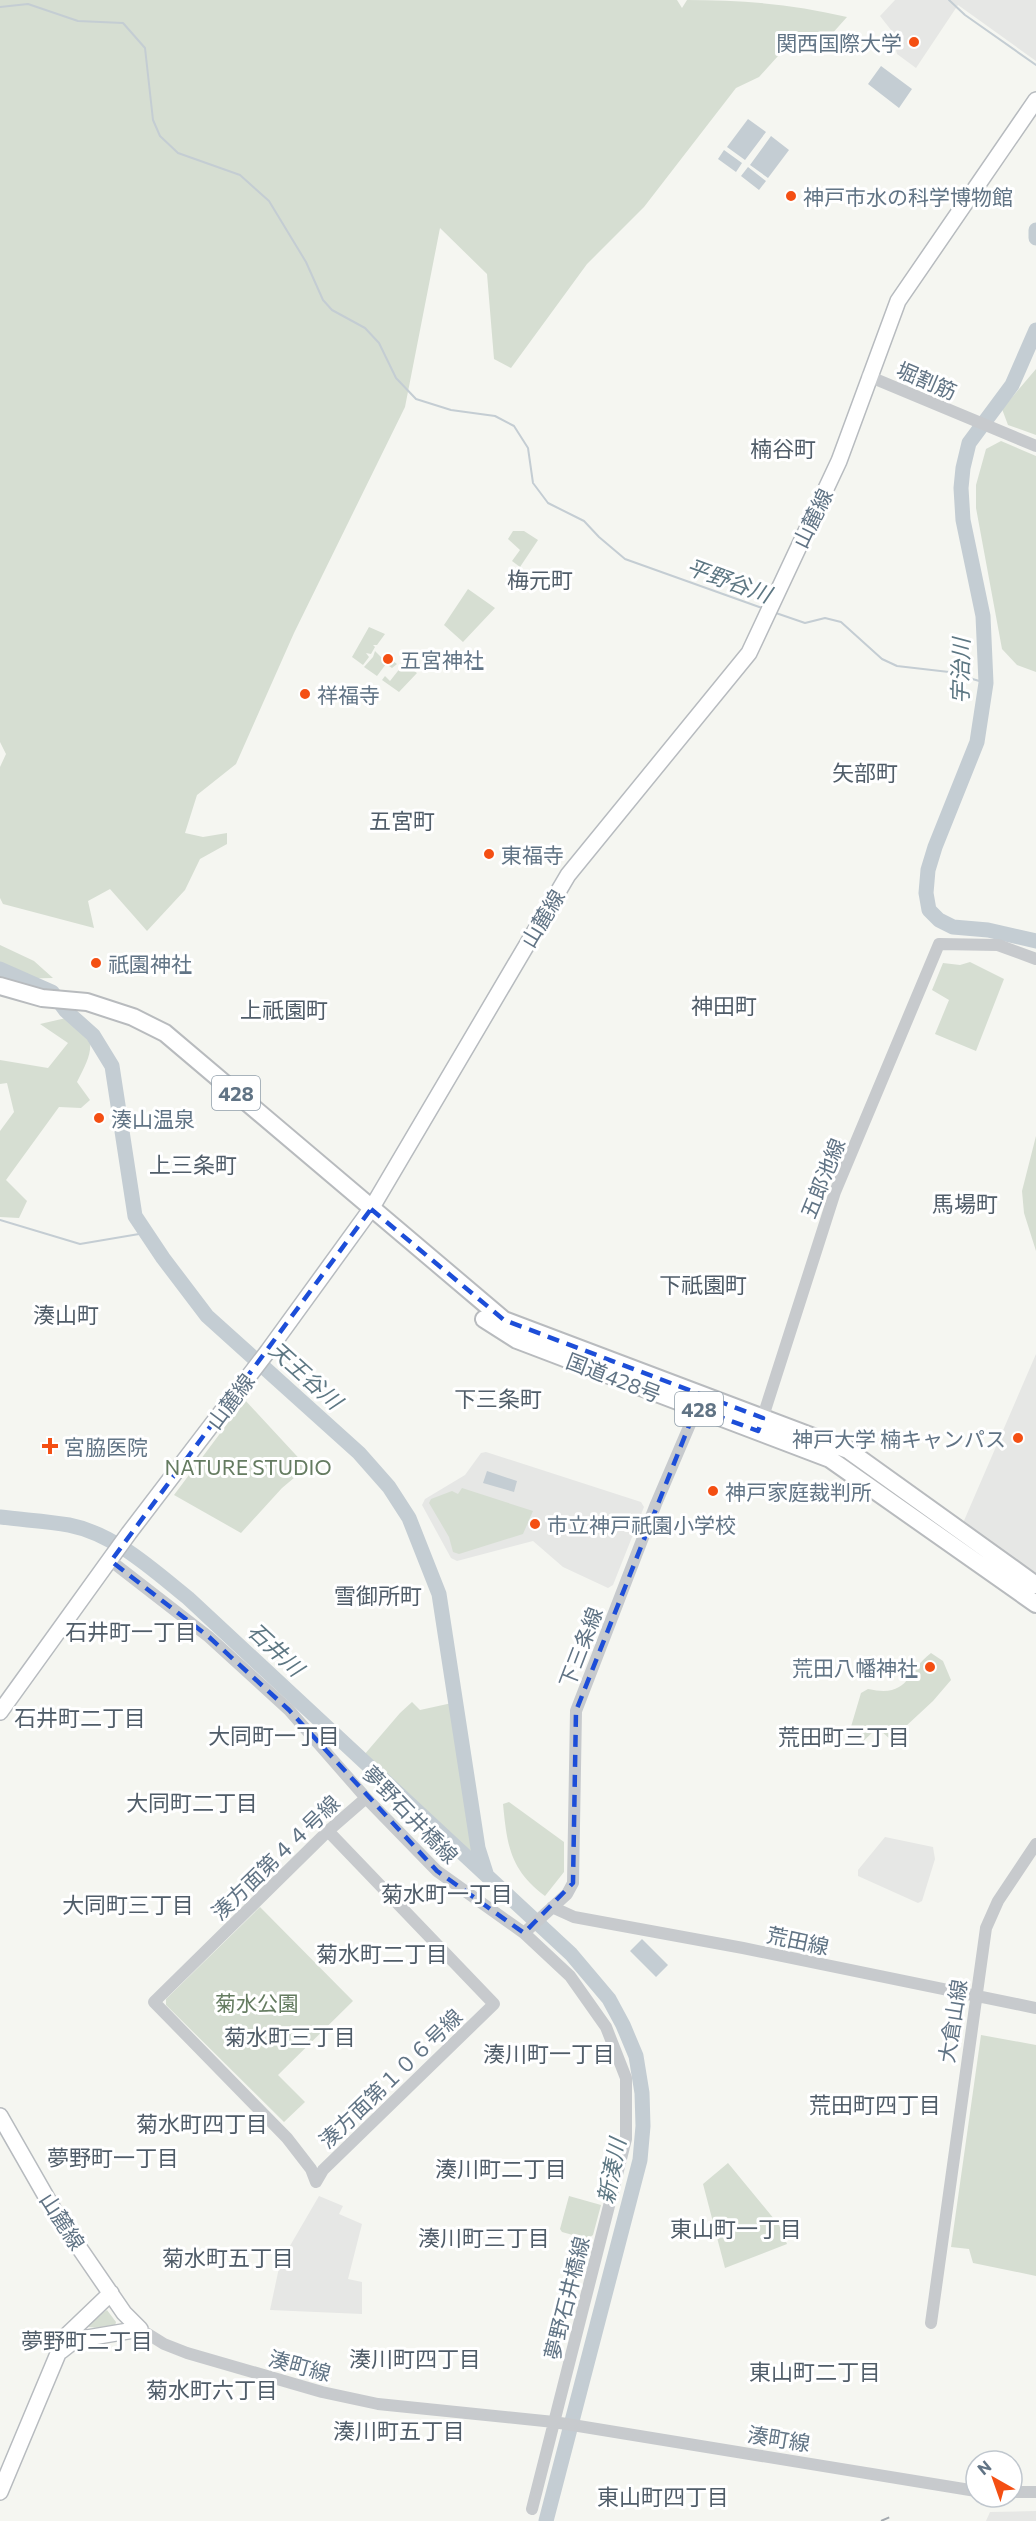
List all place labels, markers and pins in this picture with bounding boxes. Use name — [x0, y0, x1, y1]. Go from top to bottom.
place label: 関西国際大学 — [776, 30, 902, 55]
marker: 関西国際大学 — [907, 35, 921, 49]
place label: 神戸市水の科学博物館 — [803, 184, 1013, 209]
marker: 神戸市水の科学博物館 — [784, 189, 798, 203]
place label: 五宮神社 — [400, 647, 484, 672]
marker: 五宮神社 — [381, 652, 395, 666]
place label: 祥福寺 — [317, 682, 380, 707]
marker: 祥福寺 — [298, 687, 312, 701]
place label: 東福寺 — [501, 842, 564, 867]
marker: 東福寺 — [482, 847, 496, 861]
place label: 祇園神社 — [108, 951, 192, 976]
marker: 祇園神社 — [89, 956, 103, 970]
place label: 湊山温泉 — [111, 1106, 195, 1131]
marker: 湊山温泉 — [92, 1111, 106, 1125]
place label: 神戸大学 楠キャンパス — [792, 1426, 1006, 1451]
marker: 神戸大学 楠キャンパス — [1011, 1431, 1025, 1445]
place label: 宮脇医院 — [64, 1434, 148, 1459]
marker: 宮脇医院 — [41, 1437, 59, 1455]
place label: 神戸家庭裁判所 — [725, 1479, 872, 1504]
marker: 神戸家庭裁判所 — [706, 1484, 720, 1498]
place label: 市立神戸祇園小学校 — [547, 1512, 736, 1537]
marker: 市立神戸祇園小学校 — [528, 1517, 542, 1531]
place label: 荒田八幡神社 — [792, 1655, 918, 1680]
marker: 荒田八幡神社 — [923, 1660, 937, 1674]

